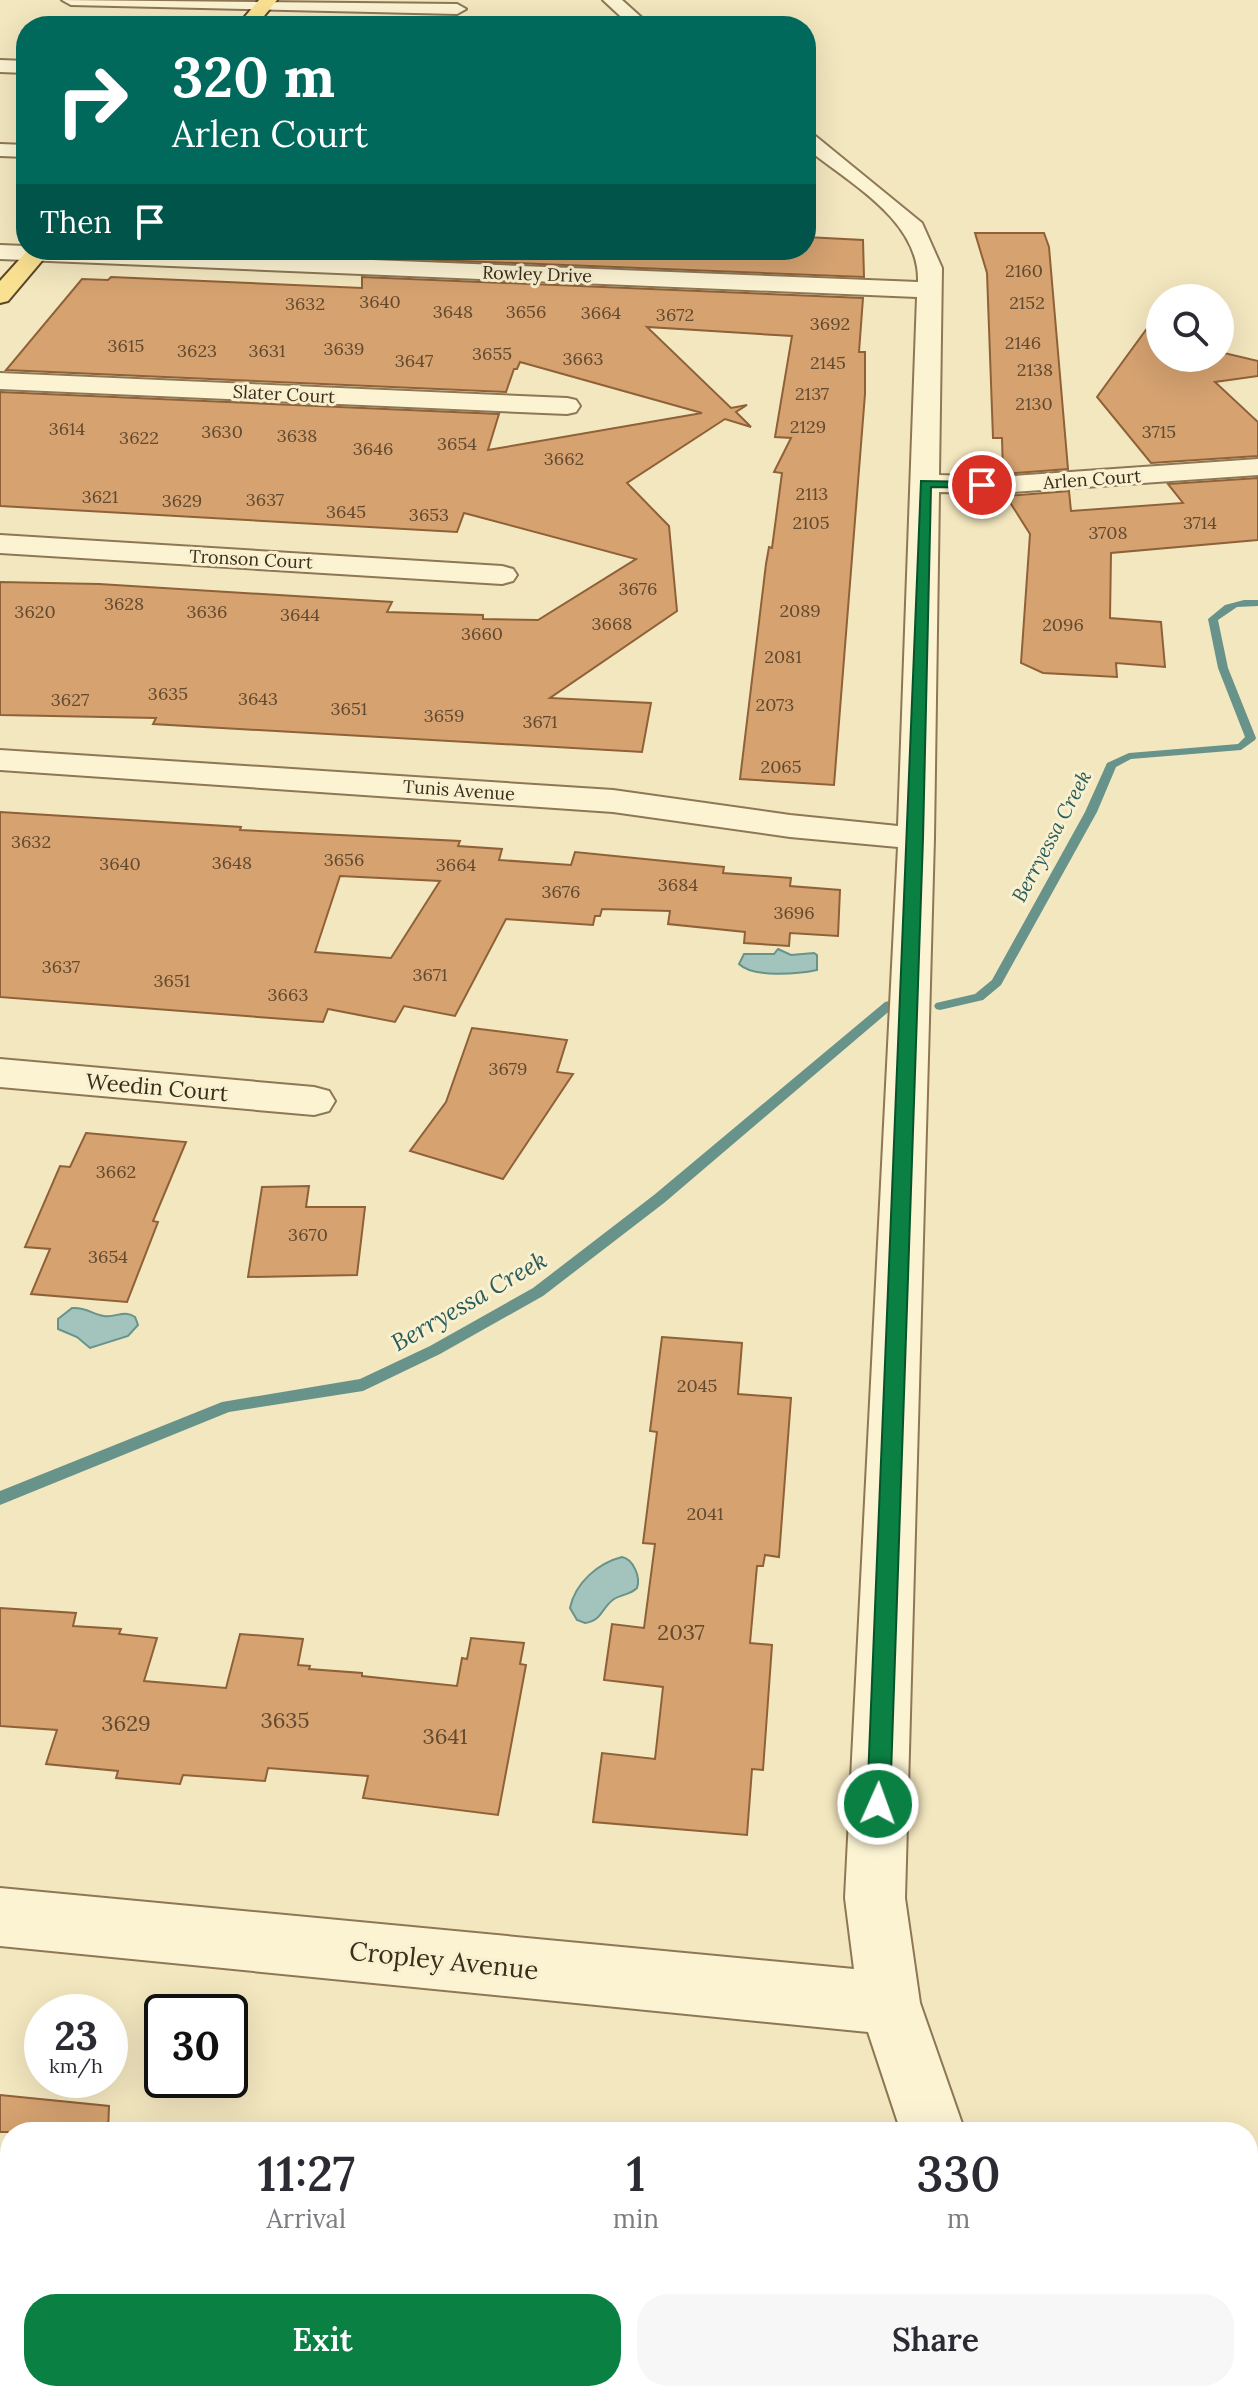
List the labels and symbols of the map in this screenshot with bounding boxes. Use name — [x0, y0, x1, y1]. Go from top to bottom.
house number: 2160 — [1005, 259, 1043, 282]
street label: Rowley Drive — [482, 261, 592, 287]
house number: 3640 — [359, 290, 401, 313]
house number: 2152 — [1009, 291, 1045, 314]
house number: 3632 — [285, 292, 325, 315]
house number: 3648 — [433, 300, 473, 323]
house number: 3656 — [506, 300, 546, 323]
house number: 3664 — [581, 301, 622, 324]
house number: 3672 — [656, 303, 694, 326]
house number: 3692 — [810, 312, 850, 335]
house number: 2146 — [1005, 331, 1041, 354]
house number: 3615 — [108, 334, 144, 357]
house number: 3639 — [324, 337, 364, 360]
house number: 3623 — [177, 339, 217, 362]
house number: 3631 — [248, 339, 286, 362]
house number: 3655 — [472, 342, 512, 365]
house number: 3663 — [563, 347, 603, 370]
house number: 3647 — [395, 349, 433, 372]
house number: 2145 — [810, 351, 846, 374]
house number: 2138 — [1017, 358, 1053, 381]
street label: Slater Court — [232, 380, 336, 408]
house number: 2137 — [795, 382, 829, 405]
house number: 2130 — [1015, 392, 1053, 415]
house number: 2129 — [790, 415, 826, 438]
house number: 3614 — [49, 417, 86, 440]
house number: 3630 — [201, 420, 243, 443]
house number: 3715 — [1142, 420, 1176, 443]
house number: 3638 — [277, 424, 317, 447]
house number: 3622 — [119, 426, 159, 449]
house number: 3654 — [437, 432, 477, 455]
house number: 3646 — [353, 437, 393, 460]
house number: 3662 — [544, 447, 584, 470]
pin — [948, 451, 1016, 519]
street label: Arlen Court — [1041, 464, 1142, 494]
house number: 2113 — [796, 482, 828, 505]
house number: 3621 — [82, 485, 118, 508]
house number: 3637 — [246, 488, 284, 511]
house number: 3629 — [162, 489, 202, 512]
house number: 3645 — [326, 500, 366, 523]
house number: 3653 — [409, 503, 449, 526]
house number: 2105 — [792, 511, 830, 534]
house number: 3714 — [1183, 511, 1217, 534]
house number: 3708 — [1088, 521, 1128, 544]
street label: Tronson Court — [189, 544, 313, 574]
house number: 3676 — [618, 577, 658, 600]
house number: 3628 — [104, 592, 144, 615]
house number: 2089 — [779, 599, 821, 622]
house number: 3620 — [14, 600, 56, 623]
house number: 3636 — [187, 600, 227, 623]
house number: 3644 — [280, 603, 320, 626]
house number: 3668 — [592, 612, 632, 635]
house number: 2096 — [1042, 613, 1084, 636]
house number: 3660 — [461, 622, 503, 645]
house number: 2081 — [764, 645, 802, 668]
house number: 3635 — [148, 682, 188, 705]
house number: 3643 — [238, 687, 278, 710]
house number: 3627 — [51, 688, 89, 711]
house number: 2073 — [756, 693, 794, 716]
house number: 3651 — [331, 697, 367, 720]
house number: 3659 — [424, 704, 464, 727]
house number: 3671 — [522, 710, 558, 733]
house number: 2065 — [760, 755, 802, 778]
water label: Berryessa Creek — [1006, 766, 1096, 906]
street label: Tunis Avenue — [402, 775, 516, 805]
house number: 3632 — [11, 830, 51, 853]
house number: 3656 — [324, 848, 364, 871]
house number: 3648 — [212, 851, 252, 874]
house number: 3640 — [99, 852, 141, 875]
house number: 3664 — [436, 853, 477, 876]
house number: 3684 — [658, 873, 698, 896]
house number: 3676 — [541, 880, 581, 903]
house number: 3696 — [773, 901, 815, 924]
house number: 3637 — [42, 955, 80, 978]
house number: 3671 — [412, 963, 448, 986]
house number: 3651 — [154, 969, 190, 992]
house number: 3663 — [268, 983, 308, 1006]
house number: 3679 — [488, 1057, 528, 1080]
street label: Weedin Court — [85, 1067, 230, 1107]
house number: 3662 — [96, 1160, 136, 1183]
house number: 3670 — [288, 1223, 328, 1246]
water label: Berryessa Creek — [386, 1244, 552, 1358]
house number: 3654 — [88, 1245, 128, 1268]
house number: 2045 — [677, 1374, 717, 1397]
house number: 2041 — [686, 1502, 724, 1525]
house number: 2037 — [657, 1618, 705, 1646]
house number: 3635 — [260, 1706, 310, 1734]
house number: 3629 — [101, 1709, 151, 1737]
house number: 3641 — [423, 1722, 467, 1750]
position arrow — [836, 1762, 920, 1846]
street label: Cropley Avenue — [348, 1934, 540, 1986]
speed limit sign: 30 — [144, 1994, 248, 2098]

